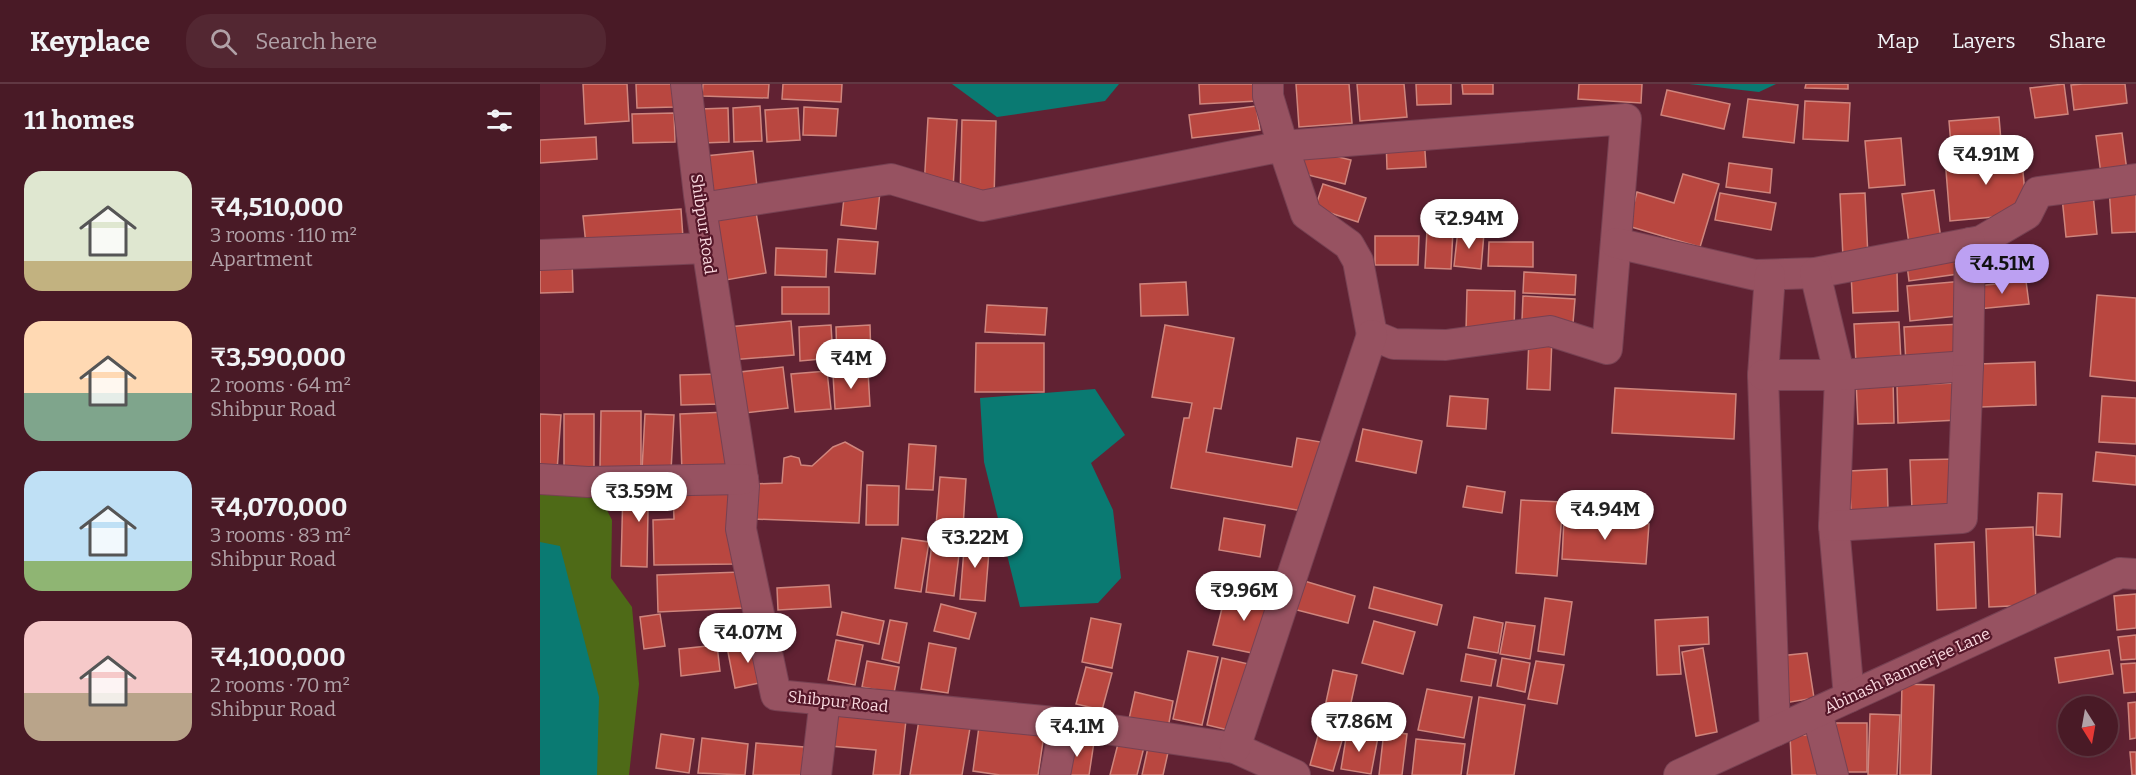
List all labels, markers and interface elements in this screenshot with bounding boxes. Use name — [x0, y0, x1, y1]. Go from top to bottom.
search box — [186, 14, 606, 68]
text: Keyplace — [30, 25, 150, 58]
icon: search — [207, 25, 240, 58]
text: Search here — [255, 28, 377, 55]
text: Map — [1877, 28, 1919, 54]
text: Layers — [1952, 28, 2016, 54]
text: Share — [2049, 28, 2106, 54]
icon: filters — [483, 104, 516, 137]
text: 11 homes — [24, 105, 135, 136]
pin: ₹4.91M — [1937, 135, 2035, 186]
text: ₹4.91M — [1953, 142, 2019, 166]
street label: Shibpur Road — [687, 173, 720, 276]
text: ₹4,510,000 — [210, 192, 344, 223]
icon: home — [72, 195, 144, 267]
pin: ₹2.94M — [1420, 199, 1518, 250]
text: ₹2.94M — [1434, 206, 1504, 230]
text: 3 rooms · 110 m² — [210, 223, 357, 247]
pin: ₹4.51M — [1953, 244, 2051, 295]
text: Apartment — [210, 247, 313, 271]
text: ₹4.51M — [1969, 251, 2035, 275]
pin: ₹4M — [822, 339, 880, 390]
text: ₹3,590,000 — [210, 342, 346, 373]
icon: home — [72, 345, 144, 417]
text: ₹4M — [830, 346, 872, 370]
text: 2 rooms · 64 m² — [210, 373, 351, 397]
text: Shibpur Road — [210, 397, 336, 421]
pin: ₹3.59M — [590, 472, 688, 523]
text: ₹3.59M — [605, 479, 673, 503]
pin: ₹4.94M — [1556, 490, 1654, 541]
text: ₹4,070,000 — [210, 492, 347, 523]
icon: home — [72, 495, 144, 567]
text: ₹4.94M — [1570, 497, 1640, 521]
pin: ₹3.22M — [926, 518, 1024, 569]
text: 3 rooms · 83 m² — [210, 523, 351, 547]
text: ₹3.22M — [941, 525, 1009, 549]
text: Shibpur Road — [210, 547, 336, 571]
pin: ₹9.96M — [1195, 571, 1293, 622]
text: ₹9.96M — [1210, 578, 1278, 602]
pin: ₹4.07M — [699, 613, 797, 664]
text: ₹4.07M — [713, 620, 783, 644]
street label: Abinash Bannerjee Lane — [1821, 624, 1993, 717]
text: ₹4,100,000 — [210, 642, 346, 673]
icon: home — [72, 645, 144, 717]
text: 2 rooms · 70 m² — [210, 673, 350, 697]
street label: Shibpur Road — [787, 687, 890, 716]
north arrow — [2058, 696, 2118, 756]
map controls — [2058, 696, 2118, 756]
text: Shibpur Road — [210, 697, 336, 721]
pin: ₹7.86M — [1310, 702, 1408, 753]
pin: ₹4.1M — [1035, 707, 1119, 758]
text: ₹7.86M — [1325, 709, 1393, 733]
text: ₹4.1M — [1049, 714, 1105, 738]

